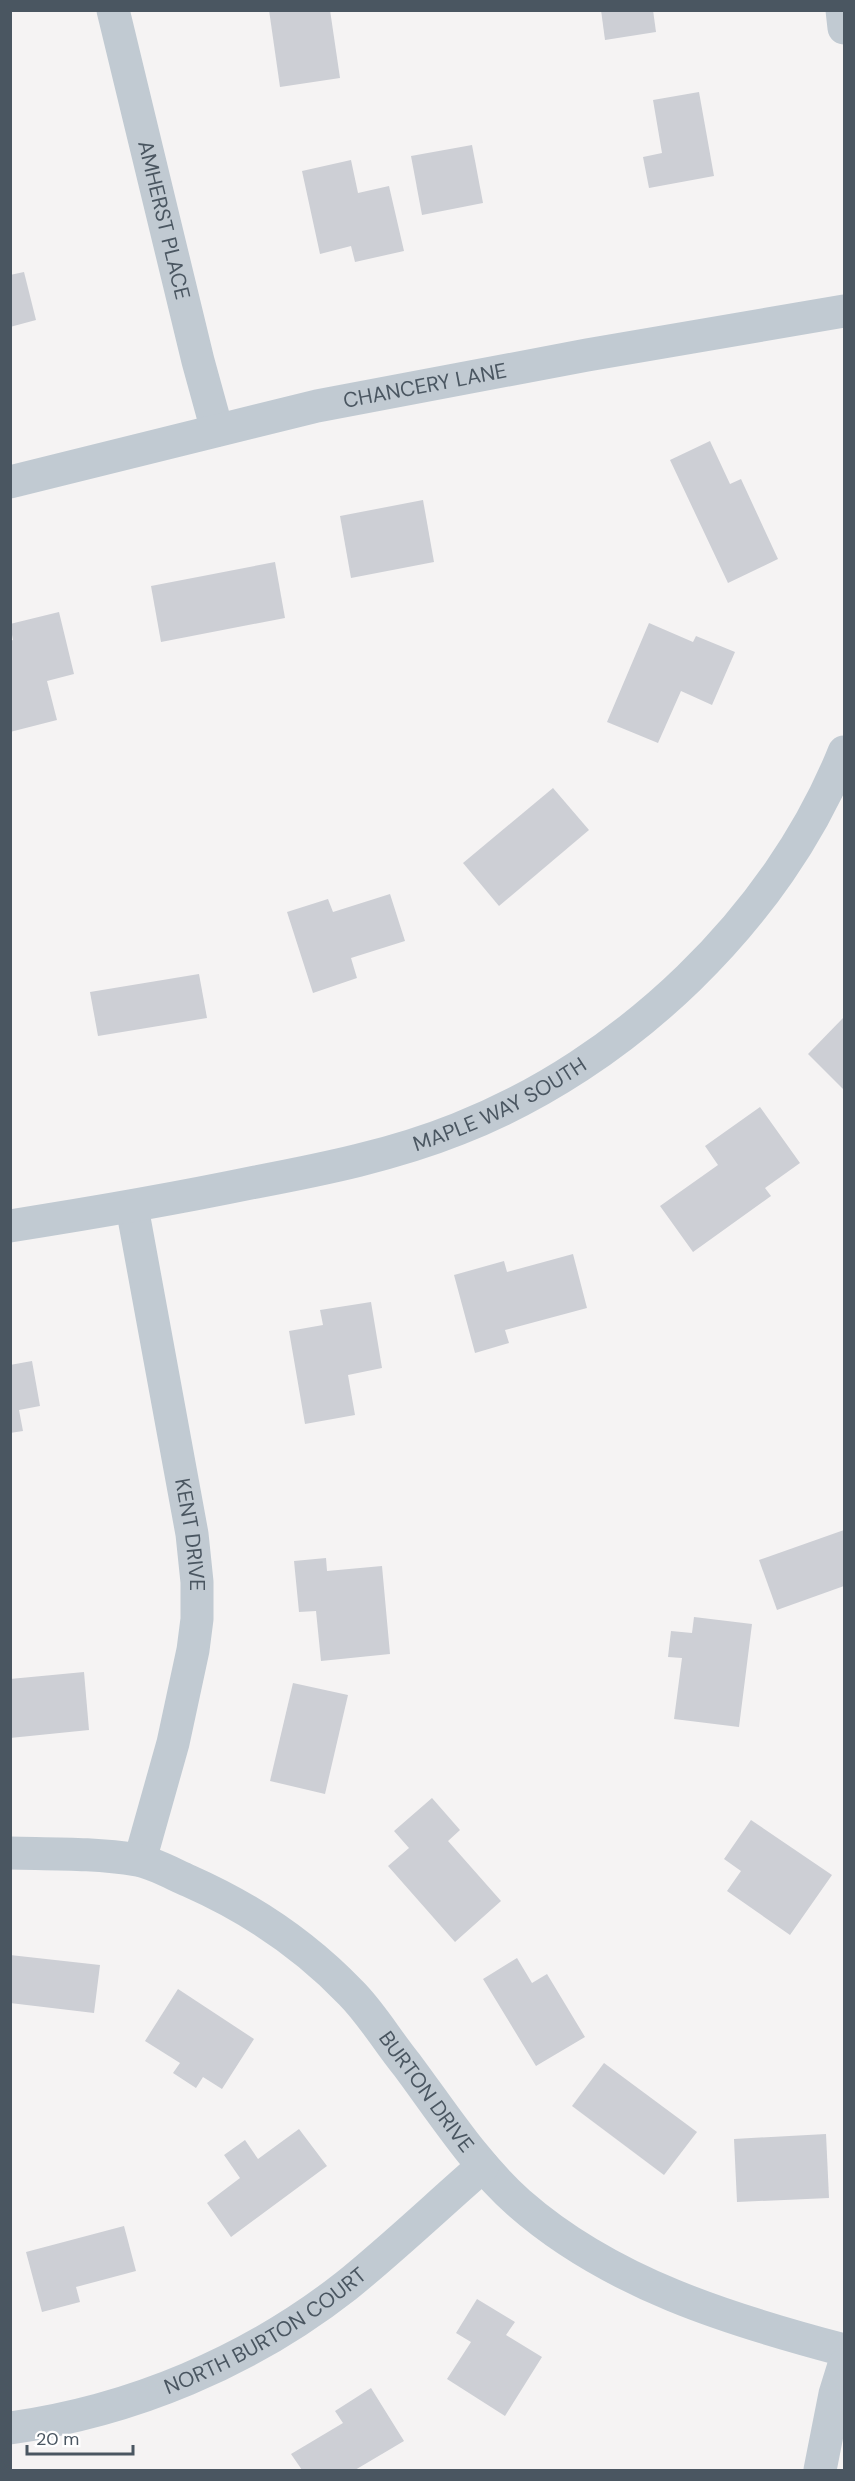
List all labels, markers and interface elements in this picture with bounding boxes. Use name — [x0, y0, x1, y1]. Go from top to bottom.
street label: AMHERST PLACE — [131, 138, 197, 302]
street label: CHANCERY LANE — [341, 356, 509, 415]
street label: MAPLE WAY SOUTH — [409, 1051, 592, 1158]
street label: KENT DRIVE — [168, 1476, 211, 1591]
street label: BURTON DRIVE — [372, 2026, 480, 2158]
street label: NORTH BURTON COURT — [160, 2261, 372, 2401]
scale bar — [27, 2418, 134, 2456]
text: 20 m — [36, 2427, 79, 2451]

